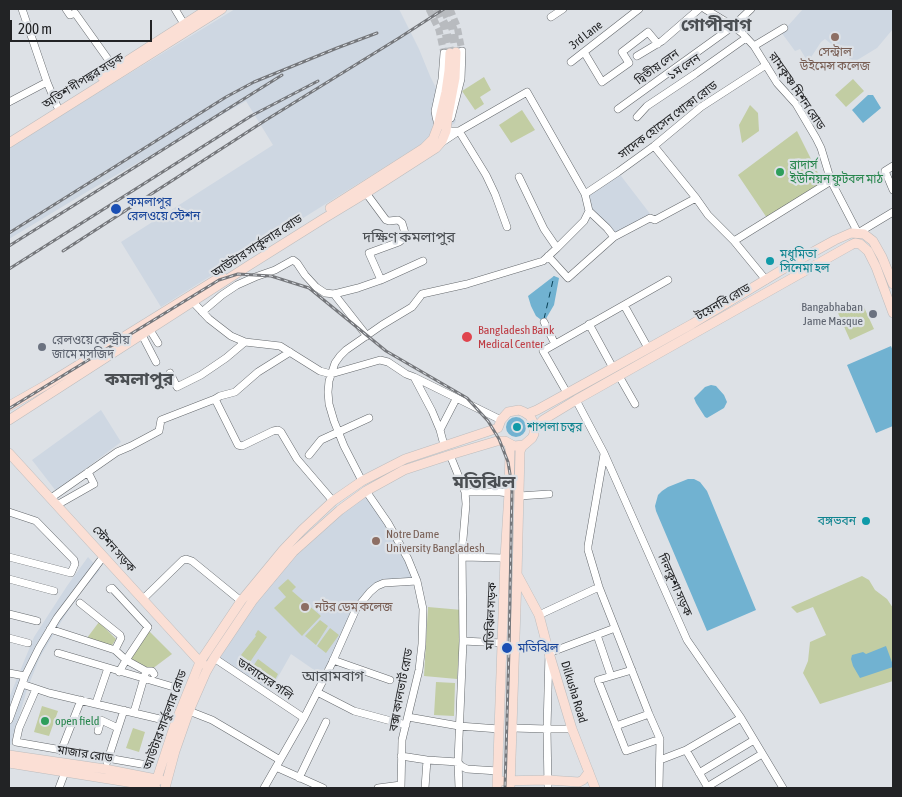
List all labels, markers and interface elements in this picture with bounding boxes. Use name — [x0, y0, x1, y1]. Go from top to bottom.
scale bar — [12, 10, 155, 42]
district label: গোপীবাগ — [681, 14, 751, 36]
street label: 3rd Lane — [567, 18, 605, 52]
text: 200 m — [18, 20, 52, 37]
marker: সেন্ট্রাল উইমেন্স কলেজ — [829, 31, 841, 43]
place label: সেন্ট্রাল উইমেন্স কলেজ — [800, 45, 870, 73]
street label: দ্বিতীয় লেন — [632, 46, 682, 88]
street label: রামকৃষ্ণ মিশন রোড — [766, 49, 828, 133]
street label: অতিশ দীপঙ্কর সড়ক — [40, 50, 126, 112]
street label: ১ম লেন — [665, 51, 703, 83]
street label: সাদেক হোসেন খোকা রোড — [616, 78, 720, 162]
place label: ব্রাদার্স ইউনিয়ন ফুটবল মাঠ — [790, 158, 883, 186]
marker: ব্রাদার্স ইউনিয়ন ফুটবল মাঠ — [774, 166, 786, 178]
place label: কমলাপুর রেলওয়ে স্টেশন — [127, 195, 200, 223]
marker: কমলাপুর রেলওয়ে স্টেশন — [109, 202, 123, 216]
street label: আউটার সার্কুলার রোড — [209, 211, 305, 281]
district label: দক্ষিণ কমলাপুর — [363, 228, 455, 246]
place label: মধুমিতা সিনেমা হল — [780, 247, 830, 275]
marker: মধুমিতা সিনেমা হল — [764, 255, 776, 267]
street label: টয়েনবি রোড — [693, 281, 753, 323]
place label: Bangabhaban Jame Masque — [801, 300, 863, 328]
marker: Bangabhaban Jame Masque — [867, 308, 879, 320]
place label: Bangladesh Bank Medical Center — [478, 323, 554, 351]
marker: Bangladesh Bank Medical Center — [460, 330, 474, 344]
place label: রেলওয়ে কেন্দ্রীয় জামে মসজিদ — [52, 333, 130, 361]
marker: রেলওয়ে কেন্দ্রীয় জামে মসজিদ — [36, 341, 48, 353]
district label: কমলাপুর — [105, 368, 173, 390]
place label: শাপলা চত্বর — [527, 420, 582, 434]
marker: শাপলা চত্বর — [511, 421, 523, 433]
district label: মতিঝিল — [453, 471, 515, 493]
place label: বঙ্গভবন — [818, 514, 856, 528]
marker: বঙ্গভবন — [860, 515, 872, 527]
street label: স্টেশন সড়ক — [89, 523, 139, 575]
place label: Notre Dame University Bangladesh — [386, 527, 485, 555]
marker: Notre Dame University Bangladesh — [370, 535, 382, 547]
street label: দিলকুশা সড়ক — [655, 551, 695, 619]
street label: মতিঝিল সড়ক — [483, 582, 499, 650]
place label: নটর ডেম কলেজ — [315, 600, 393, 614]
marker: নটর ডেম কলেজ — [299, 601, 311, 613]
marker: মতিঝিল — [500, 641, 514, 655]
place label: মতিঝিল — [518, 641, 559, 655]
street label: বক্স কালভার্ট রোড — [386, 647, 416, 733]
street label: ডালাসের গলি — [234, 655, 296, 703]
street label: Dilkusha Road — [558, 659, 590, 725]
district label: আরামবাগ — [302, 667, 364, 685]
street label: আউটার সার্কুলার রোড — [140, 668, 190, 772]
place label: open field — [55, 714, 100, 728]
marker: open field — [39, 715, 51, 727]
street label: মাজার রোড — [56, 743, 114, 765]

